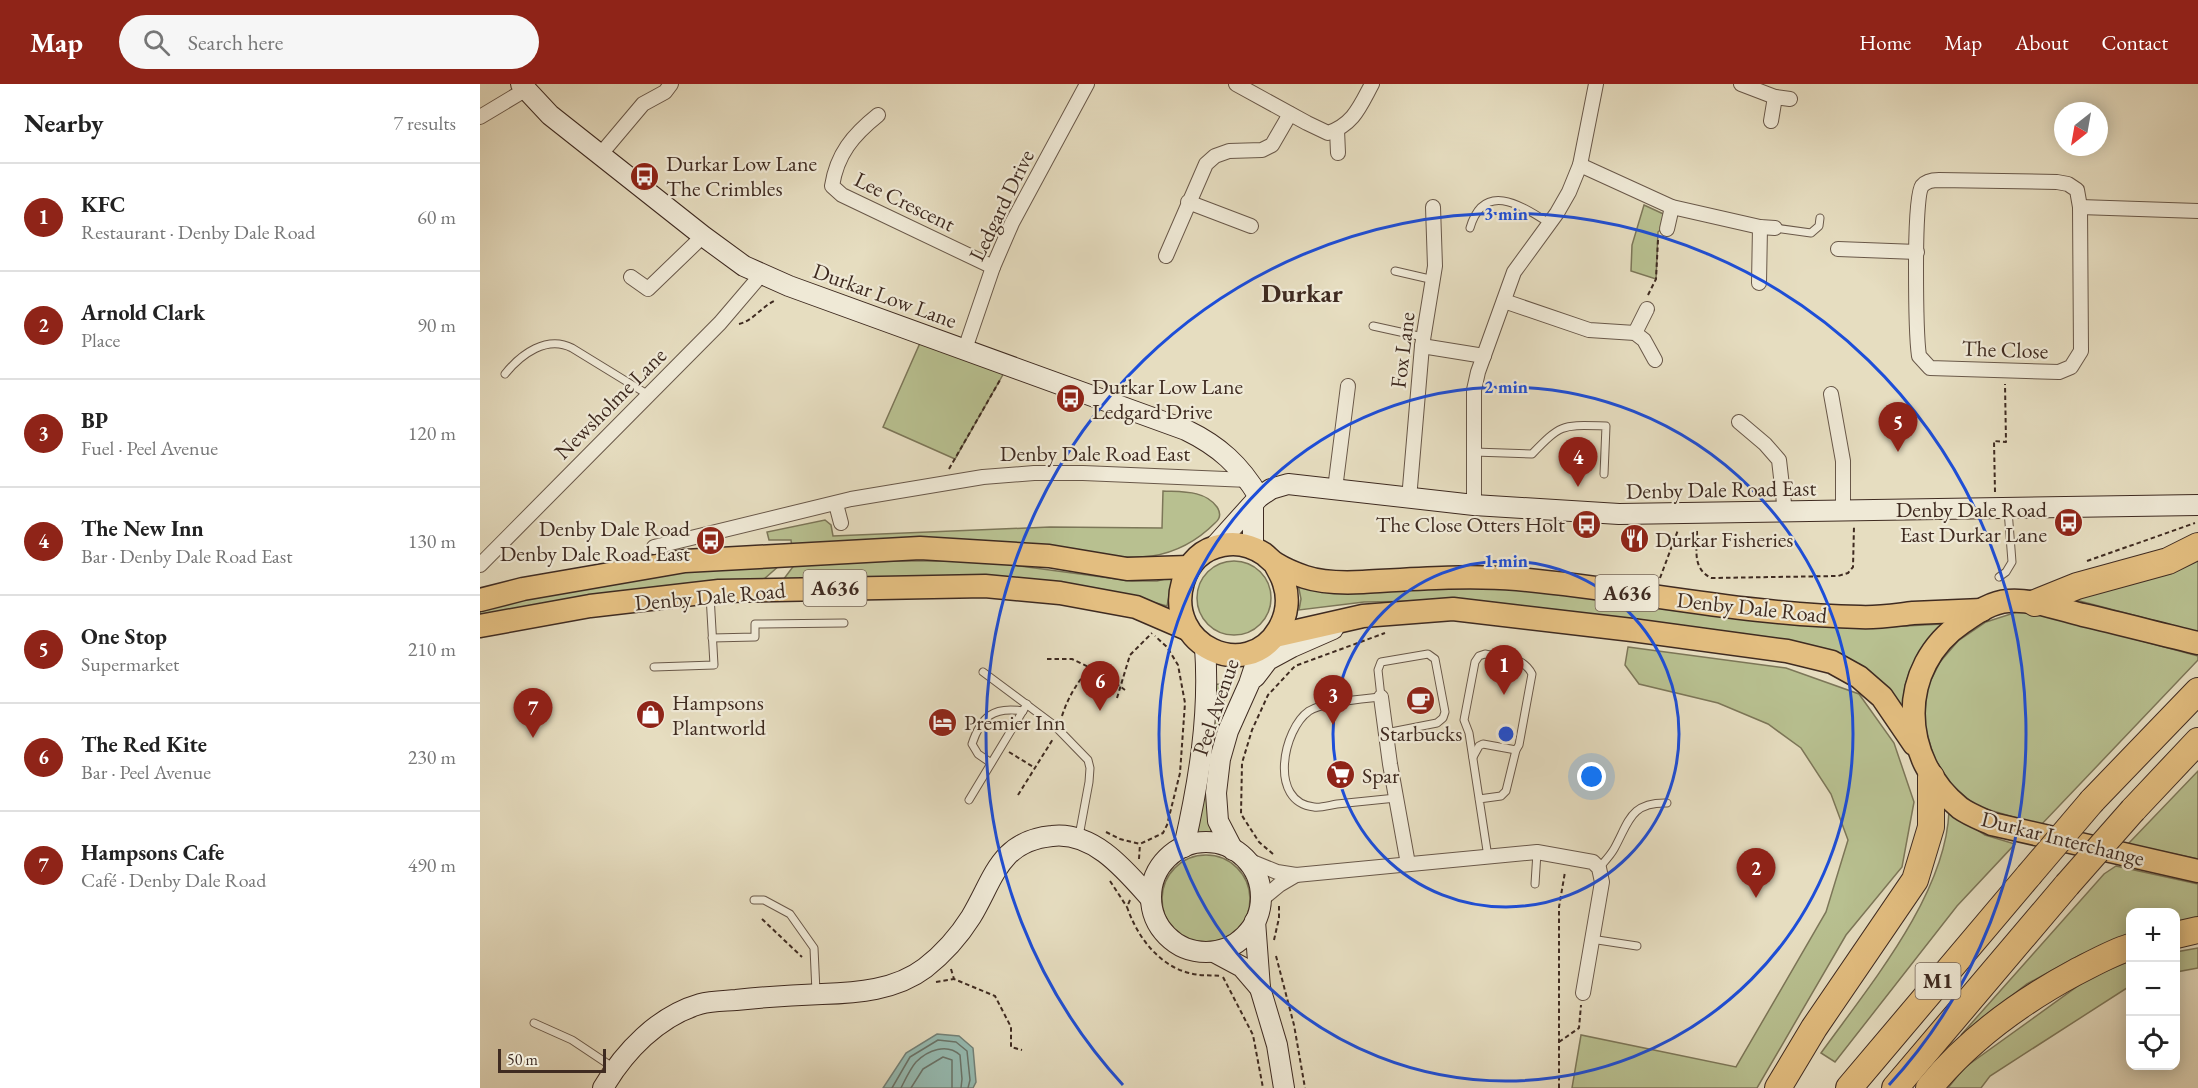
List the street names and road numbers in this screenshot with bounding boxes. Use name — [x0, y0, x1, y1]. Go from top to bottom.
street label: Ledgard Drive — [962, 144, 1041, 266]
street label: Lee Crescent — [850, 165, 960, 238]
street label: Durkar Low Lane — [809, 256, 961, 335]
street label: Fox Lane — [1383, 310, 1422, 390]
street label: The Close — [1961, 333, 2049, 366]
street label: Newsholme Lane — [548, 341, 673, 466]
street label: Denby Dale Road East — [1000, 439, 1190, 468]
street label: Denby Dale Road East — [1626, 473, 1816, 506]
road number: A636 — [804, 570, 866, 606]
street label: Denby Dale Road — [633, 575, 788, 618]
road number: A636 — [1596, 575, 1658, 611]
street label: Denby Dale Road — [1675, 585, 1830, 630]
street label: Peel Avenue — [1185, 654, 1246, 760]
street label: Durkar Interchange — [1978, 804, 2148, 873]
road number: M1 — [1916, 963, 1960, 999]

